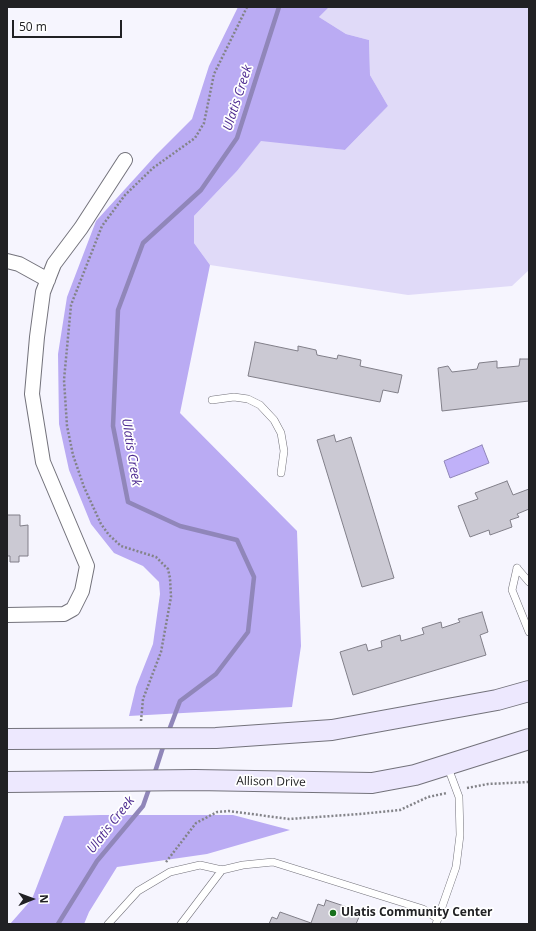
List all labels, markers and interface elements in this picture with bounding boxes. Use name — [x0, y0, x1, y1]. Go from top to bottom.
scale bar — [14, 12, 124, 38]
text: 50 m — [19, 18, 47, 35]
water label: Ulatis Creek — [220, 63, 256, 133]
water label: Ulatis Creek — [118, 417, 144, 487]
street label: Allison Drive — [236, 774, 306, 790]
water label: Ulatis Creek — [84, 793, 138, 857]
north arrow — [12, 879, 52, 919]
text: N — [37, 894, 52, 903]
place label: Ulatis Community Center — [341, 906, 493, 920]
marker: Ulatis Community Center — [328, 908, 338, 918]

